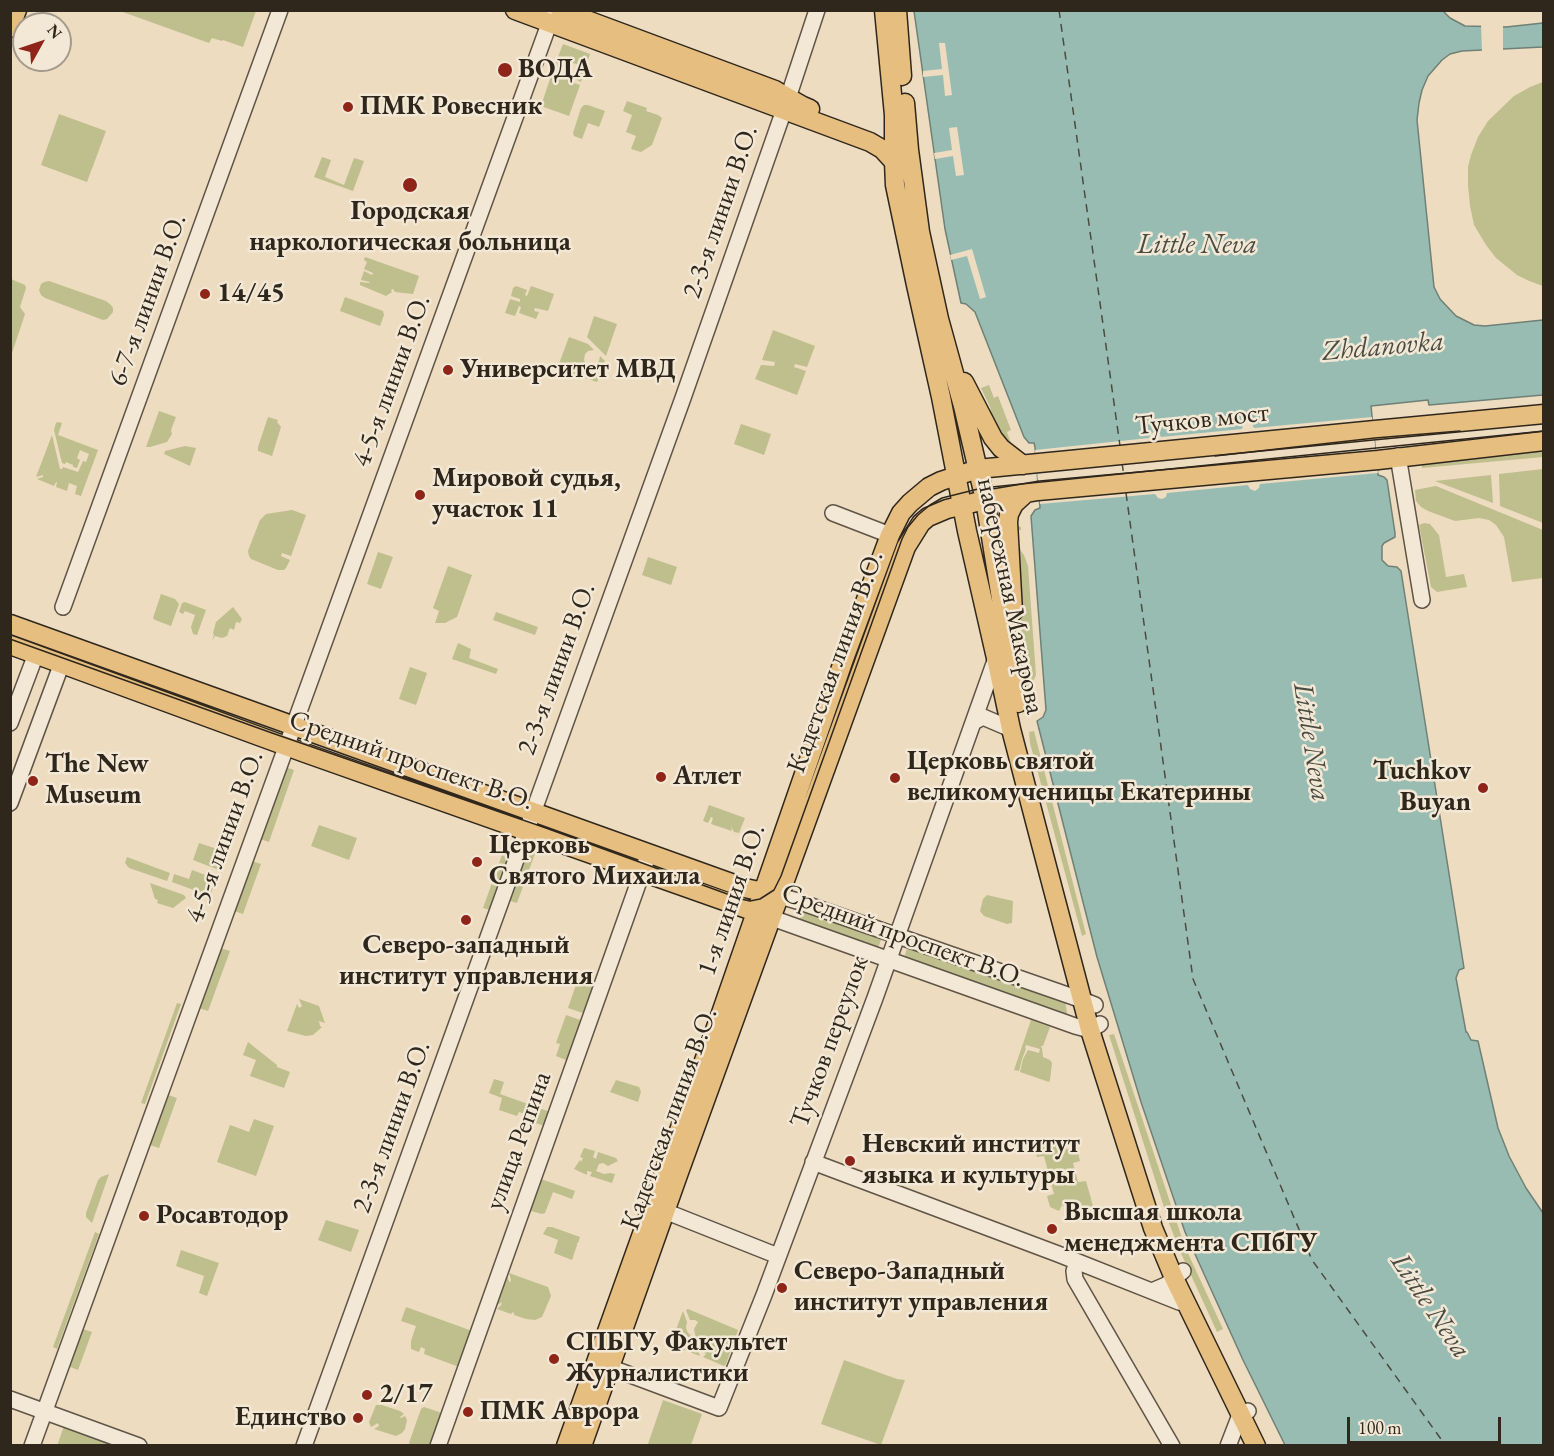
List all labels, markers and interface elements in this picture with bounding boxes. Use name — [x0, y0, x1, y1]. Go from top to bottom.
north arrow — [12, 12, 72, 72]
text: N — [42, 20, 67, 43]
place label: ВОДА — [518, 54, 593, 86]
marker: ВОДА — [496, 61, 514, 79]
place label: ПМК Ровесник — [360, 91, 542, 123]
marker: ПМК Ровесник — [341, 100, 355, 114]
street label: 2-3-я линии В.О. — [676, 121, 766, 303]
marker: Городская наркологическая больница — [401, 176, 419, 194]
place label: Городская наркологическая больница — [249, 196, 571, 259]
street label: 6-7-я линии В.О. — [102, 210, 194, 390]
water label: Little Neva — [1137, 228, 1257, 262]
place label: 14/45 — [217, 278, 285, 310]
marker: 14/45 — [198, 287, 212, 301]
street label: 4-5-я линии В.О. — [346, 291, 438, 471]
water label: Zhdanovka — [1321, 325, 1445, 369]
place label: Университет МВД — [460, 354, 676, 386]
marker: Университет МВД — [441, 363, 455, 377]
street label: Тучков мост — [1134, 397, 1270, 443]
place label: Мировой судья, участок 11 — [432, 463, 621, 526]
street label: набережная Макарова — [969, 475, 1051, 717]
marker: Мировой судья, участок 11 — [413, 488, 427, 502]
street label: Кадетская линия В.О. — [781, 546, 891, 778]
street label: 2-3-я линии В.О. — [511, 579, 603, 759]
water label: Little Neva — [1285, 680, 1337, 804]
street label: Средний проспект В.О. — [285, 704, 537, 818]
place label: Церковь святой великомученицы Екатерины — [907, 746, 1251, 809]
street label: 4-5-я линии В.О. — [179, 747, 271, 927]
place label: The New Museum — [45, 749, 149, 812]
place label: Tuchkov Buyan — [1373, 756, 1471, 819]
place label: Атлет — [673, 761, 741, 793]
marker: Атлет — [654, 770, 668, 784]
marker: Церковь святой великомученицы Екатерины — [888, 771, 902, 785]
marker: The New Museum — [26, 774, 40, 788]
marker: Tuchkov Buyan — [1476, 781, 1490, 795]
street label: 1-я линия В.О. — [691, 820, 773, 980]
place label: Церковь Святого Михаила — [489, 830, 700, 893]
marker: Церковь Святого Михаила — [470, 855, 484, 869]
street label: Средний проспект В.О. — [777, 877, 1029, 995]
marker: Северо-западный институт управления — [459, 913, 473, 927]
place label: Северо-западный институт управления — [339, 930, 593, 993]
street label: Тучков переулок — [784, 951, 876, 1133]
street label: Кадетская линия В.О. — [615, 1003, 725, 1235]
street label: 2-3-я линии В.О. — [346, 1037, 438, 1217]
street label: улица Репина — [479, 1067, 559, 1215]
place label: Невский институт языка и культуры — [862, 1129, 1080, 1192]
marker: Невский институт языка и культуры — [843, 1154, 857, 1168]
place label: Высшая школа менеджмента СПбГУ — [1064, 1197, 1317, 1260]
place label: Росавтодор — [156, 1200, 288, 1232]
marker: Росавтодор — [137, 1209, 151, 1223]
marker: Высшая школа менеджмента СПбГУ — [1045, 1222, 1059, 1236]
water label: Little Neva — [1383, 1247, 1477, 1365]
place label: Северо-Западный институт управления — [794, 1256, 1048, 1319]
marker: Северо-Западный институт управления — [775, 1281, 789, 1295]
place label: СПБГУ, Факультет Журналистики — [566, 1327, 787, 1390]
marker: СПБГУ, Факультет Журналистики — [547, 1352, 561, 1366]
place label: 2/17 — [379, 1379, 433, 1411]
marker: 2/17 — [360, 1388, 374, 1402]
place label: ПМК Аврора — [480, 1396, 639, 1428]
place label: Единство — [235, 1402, 346, 1434]
marker: ПМК Аврора — [461, 1405, 475, 1419]
scale bar — [1350, 1405, 1504, 1443]
marker: Единство — [351, 1411, 365, 1425]
text: 100 m — [1358, 1416, 1402, 1439]

